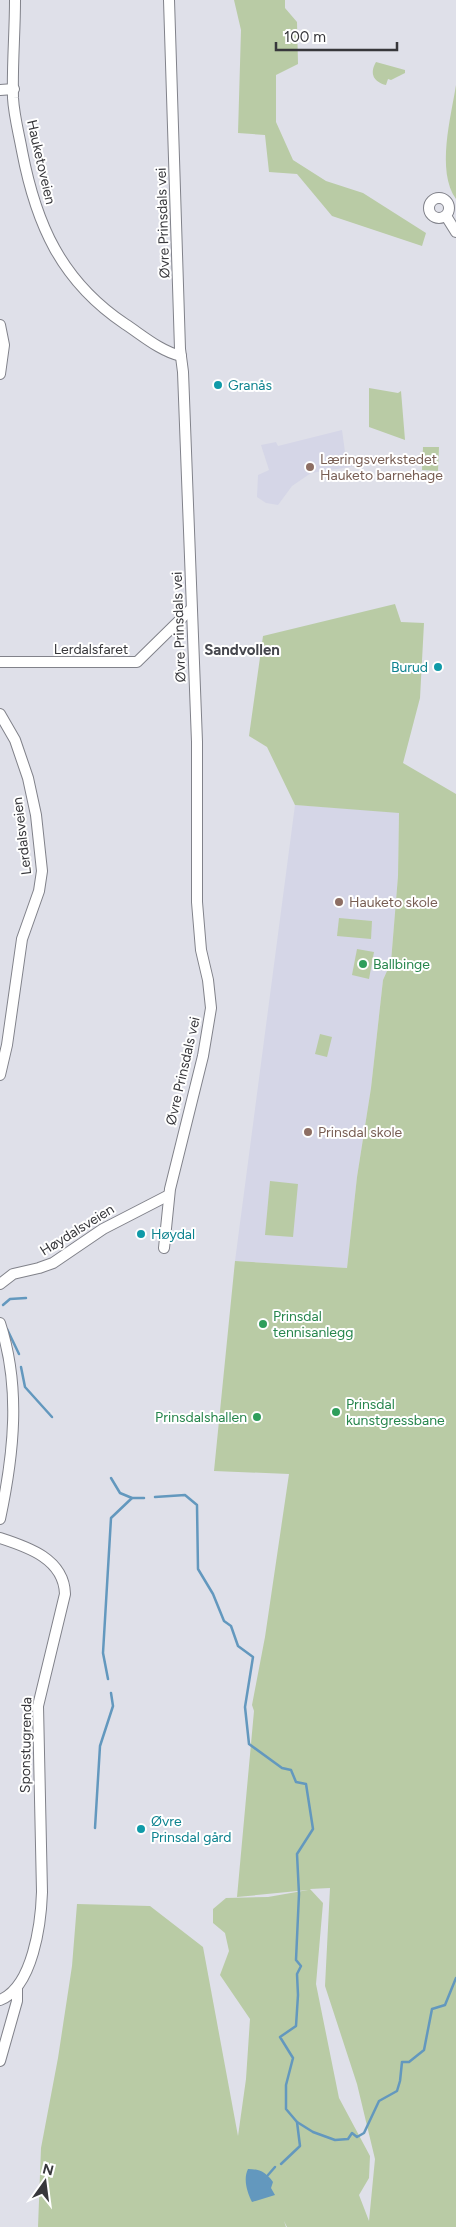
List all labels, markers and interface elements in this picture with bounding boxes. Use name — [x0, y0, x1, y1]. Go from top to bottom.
scale bar — [276, 20, 397, 52]
text: 100 m — [284, 28, 326, 46]
street label: Hauketoveien — [23, 118, 59, 206]
street label: Øvre Prinsdals vei — [153, 167, 173, 279]
place label: Granås — [228, 377, 272, 394]
marker: Granås — [212, 379, 224, 391]
place label: Læringsverkstedet Hauketo barnehage — [320, 451, 443, 484]
marker: Læringsverkstedet Hauketo barnehage — [304, 461, 316, 473]
street label: Øvre Prinsdals vei — [169, 571, 189, 683]
street label: Lerdalsfaret — [54, 641, 128, 658]
district label: Sandvollen — [204, 641, 280, 659]
place label: Burud — [391, 659, 428, 676]
marker: Burud — [432, 661, 444, 673]
street label: Lerdalsveien — [9, 796, 35, 876]
place label: Hauketo skole — [349, 894, 438, 911]
marker: Hauketo skole — [333, 896, 345, 908]
place label: Ballbinge — [373, 956, 430, 973]
marker: Ballbinge — [357, 958, 369, 970]
street label: Øvre Prinsdals vei — [162, 1015, 204, 1127]
place label: Prinsdal skole — [318, 1124, 403, 1141]
marker: Prinsdal skole — [302, 1126, 314, 1138]
street label: Høydalsveien — [37, 1200, 117, 1259]
place label: Høydal — [151, 1226, 195, 1243]
marker: Høydal — [135, 1228, 147, 1240]
place label: Prinsdal tennisanlegg — [273, 1308, 353, 1341]
marker: Prinsdal tennisanlegg — [257, 1318, 269, 1330]
place label: Prinsdal kunstgressbane — [346, 1396, 445, 1429]
marker: Prinsdal kunstgressbane — [330, 1406, 342, 1418]
place label: Prinsdalshallen — [155, 1409, 247, 1426]
marker: Prinsdalshallen — [251, 1411, 263, 1423]
street label: Sponstugrenda — [17, 1697, 35, 1793]
place label: Øvre Prinsdal gård — [151, 1813, 232, 1846]
marker: Øvre Prinsdal gård — [135, 1823, 147, 1835]
north arrow — [20, 2157, 70, 2207]
text: N — [41, 2160, 55, 2179]

